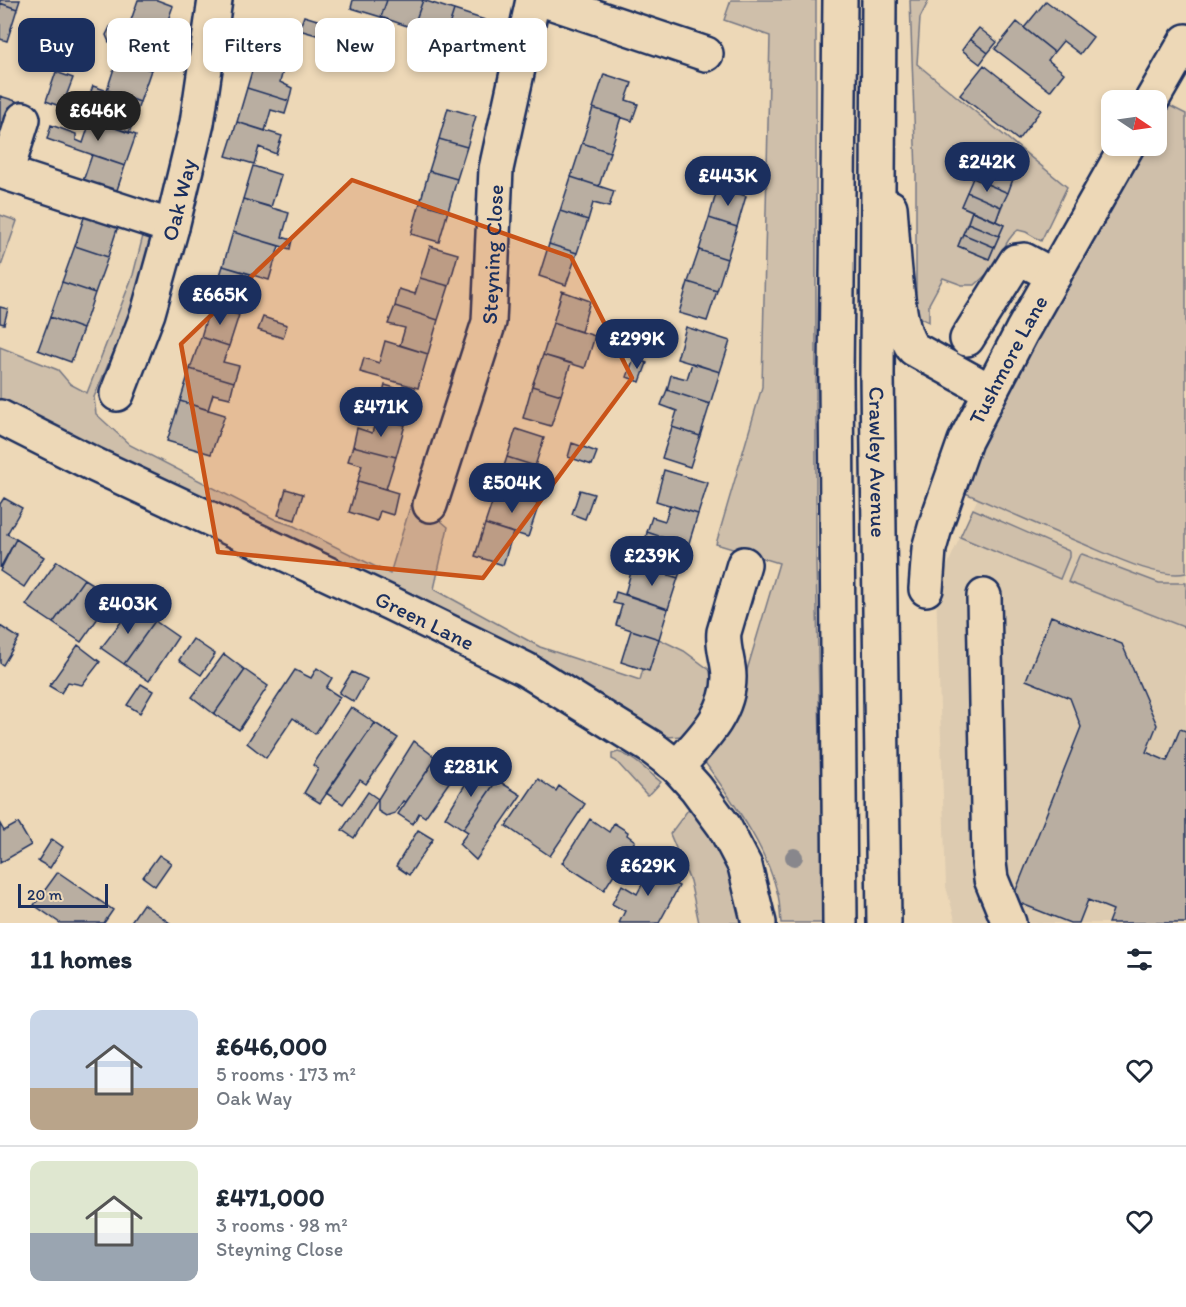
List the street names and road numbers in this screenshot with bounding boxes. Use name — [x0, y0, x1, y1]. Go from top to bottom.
street label: Oak Way — [156, 155, 202, 244]
street label: Steyning Close — [476, 184, 509, 325]
street label: Tushmore Lane — [963, 290, 1054, 429]
street label: Crawley Avenue — [863, 386, 892, 538]
street label: Green Lane — [371, 585, 479, 656]

